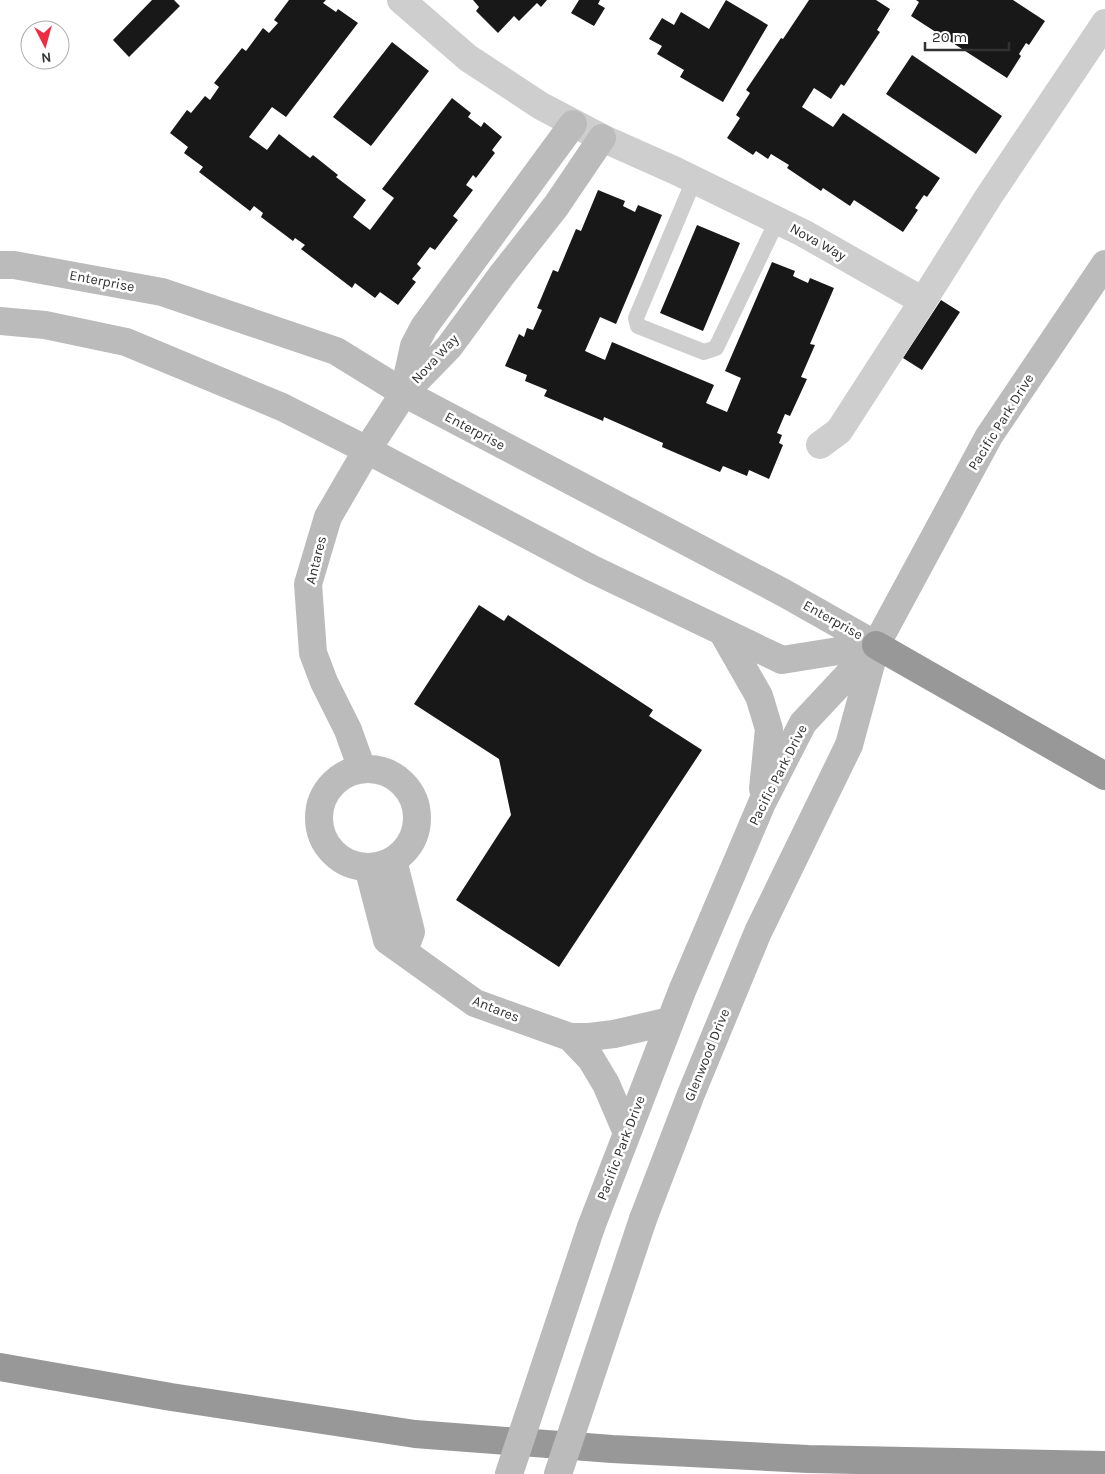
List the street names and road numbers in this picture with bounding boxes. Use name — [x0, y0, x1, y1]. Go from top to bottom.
street label: Nova Way — [787, 220, 849, 265]
street label: Enterprise — [68, 266, 136, 296]
street label: Nova Way — [408, 330, 463, 387]
street label: Pacific Park Drive — [964, 371, 1038, 473]
street label: Enterprise — [442, 408, 508, 454]
street label: Antares — [302, 534, 330, 586]
street label: Enterprise — [800, 597, 866, 643]
street label: Pacific Park Drive — [745, 722, 811, 828]
street label: Antares — [470, 992, 522, 1026]
street label: Glenwood Drive — [681, 1006, 733, 1104]
street label: Pacific Park Drive — [593, 1093, 649, 1203]

